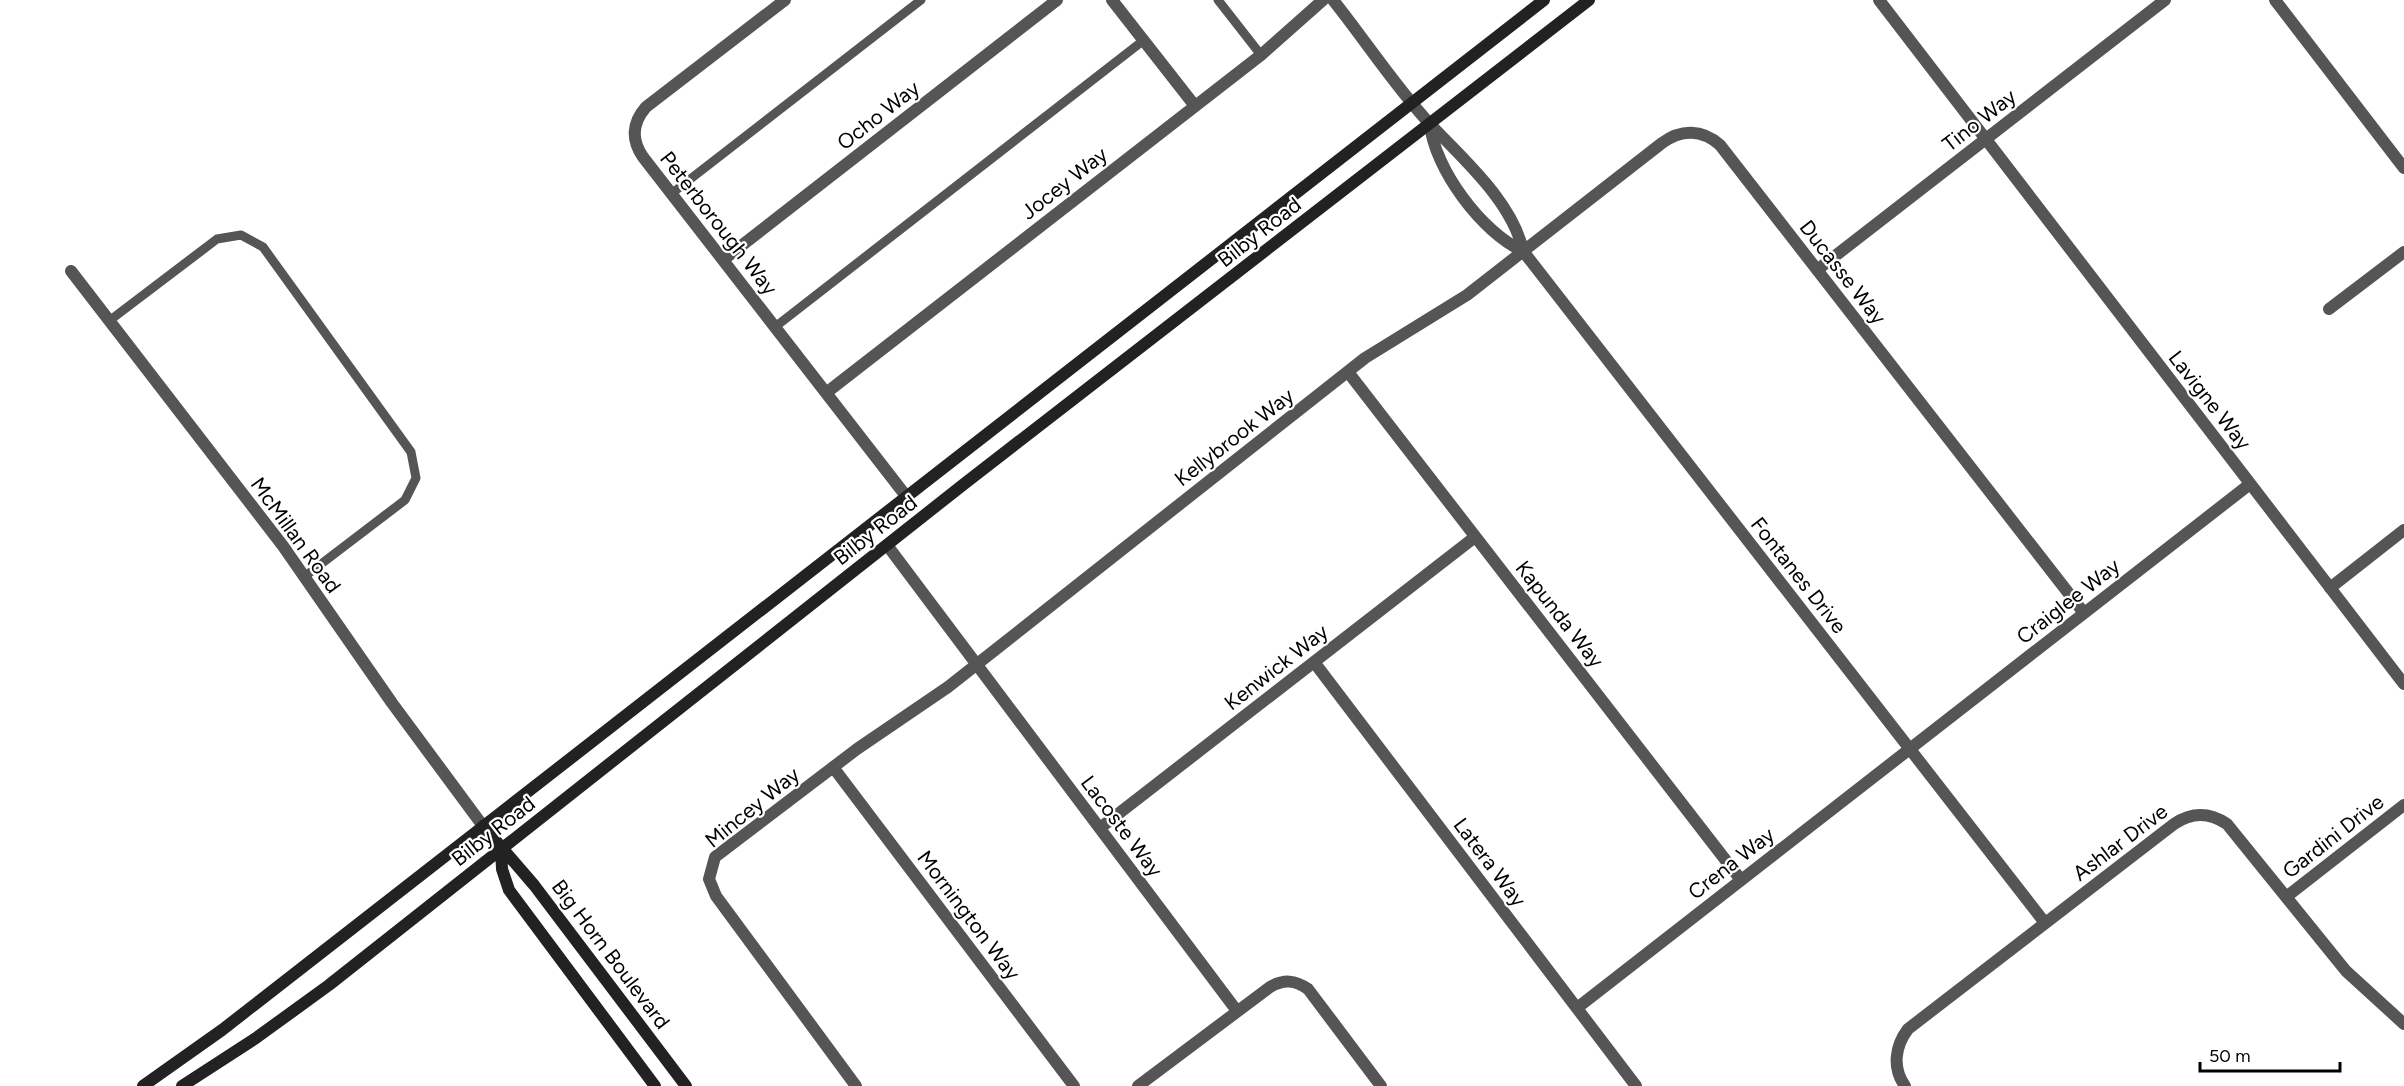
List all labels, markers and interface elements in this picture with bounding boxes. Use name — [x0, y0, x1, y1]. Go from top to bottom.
street label: Ocho Way — [832, 75, 924, 155]
street label: Tino Way — [1937, 84, 2021, 156]
street label: Jocey Way — [1016, 142, 1112, 224]
street label: Peterborough Way — [655, 146, 783, 300]
street label: Bilby Road — [1212, 192, 1306, 272]
street label: Ducasse Way — [1795, 215, 1891, 329]
street label: Lavigne Way — [2164, 345, 2256, 455]
street label: Kellybrook Way — [1169, 383, 1299, 491]
street label: McMillan Road — [246, 472, 346, 598]
street label: Bilby Road — [828, 490, 922, 570]
street label: Fontanes Drive — [1746, 512, 1852, 638]
street label: Craiglee Way — [2012, 553, 2124, 649]
street label: Kapunda Way — [1511, 556, 1609, 672]
street label: Kenwick Way — [1219, 619, 1333, 715]
street label: Mincey Way — [700, 761, 804, 853]
street label: Lacoste Way — [1076, 770, 1168, 882]
street label: Gardini Drive — [2278, 789, 2388, 883]
street label: Bilby Road — [446, 791, 540, 871]
street label: Ashlar Drive — [2068, 798, 2172, 886]
street label: Latera Way — [1448, 813, 1532, 911]
street label: Crena Way — [1683, 822, 1779, 904]
street label: Mornington Way — [912, 845, 1026, 985]
street label: Big Horn Boulevard — [547, 874, 675, 1034]
scale bar — [2200, 1035, 2340, 1073]
text: 50 m — [2209, 1045, 2251, 1067]

